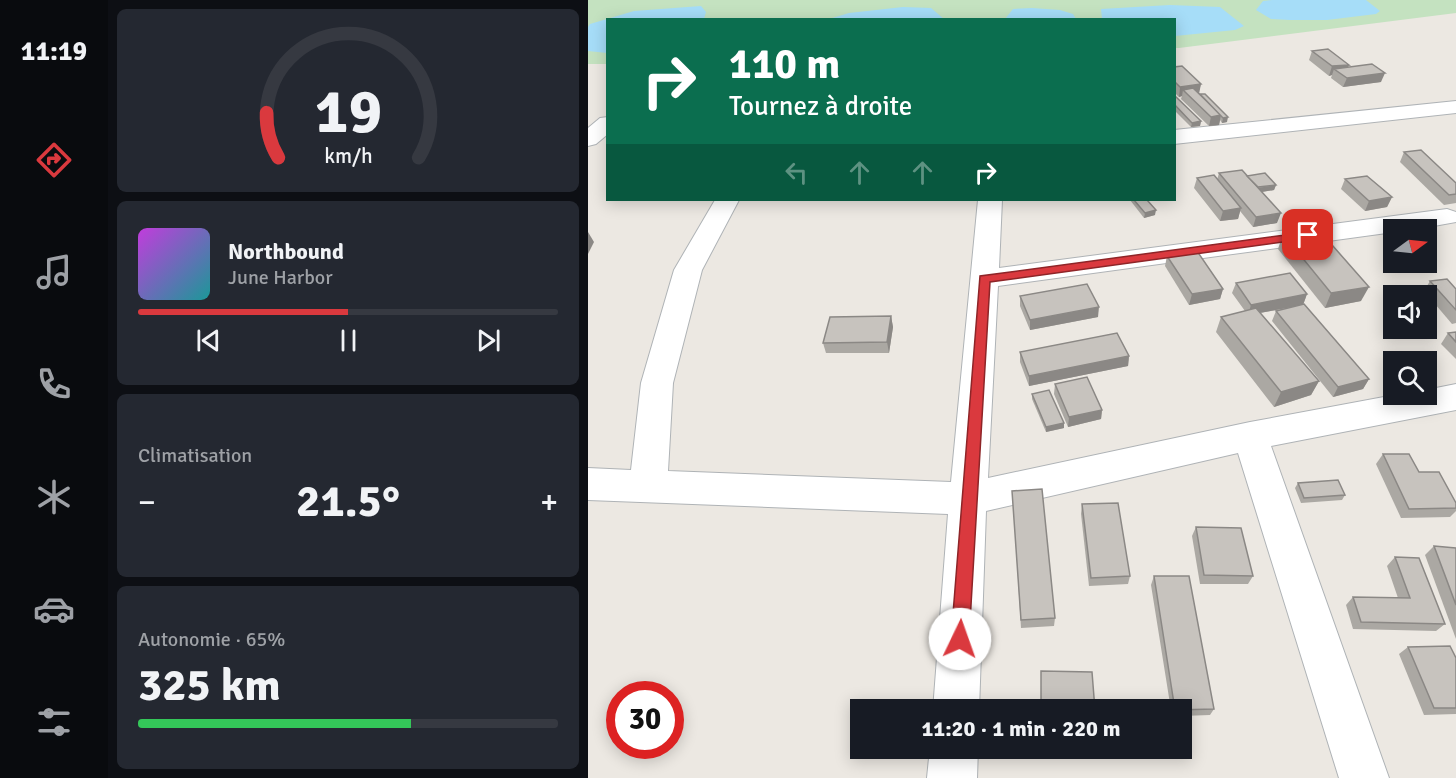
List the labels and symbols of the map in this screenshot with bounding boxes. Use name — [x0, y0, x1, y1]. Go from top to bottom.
pin — [1282, 209, 1333, 260]
north arrow — [1383, 219, 1437, 273]
position arrow — [928, 607, 992, 671]
speed limit sign: 30 — [606, 681, 684, 759]

